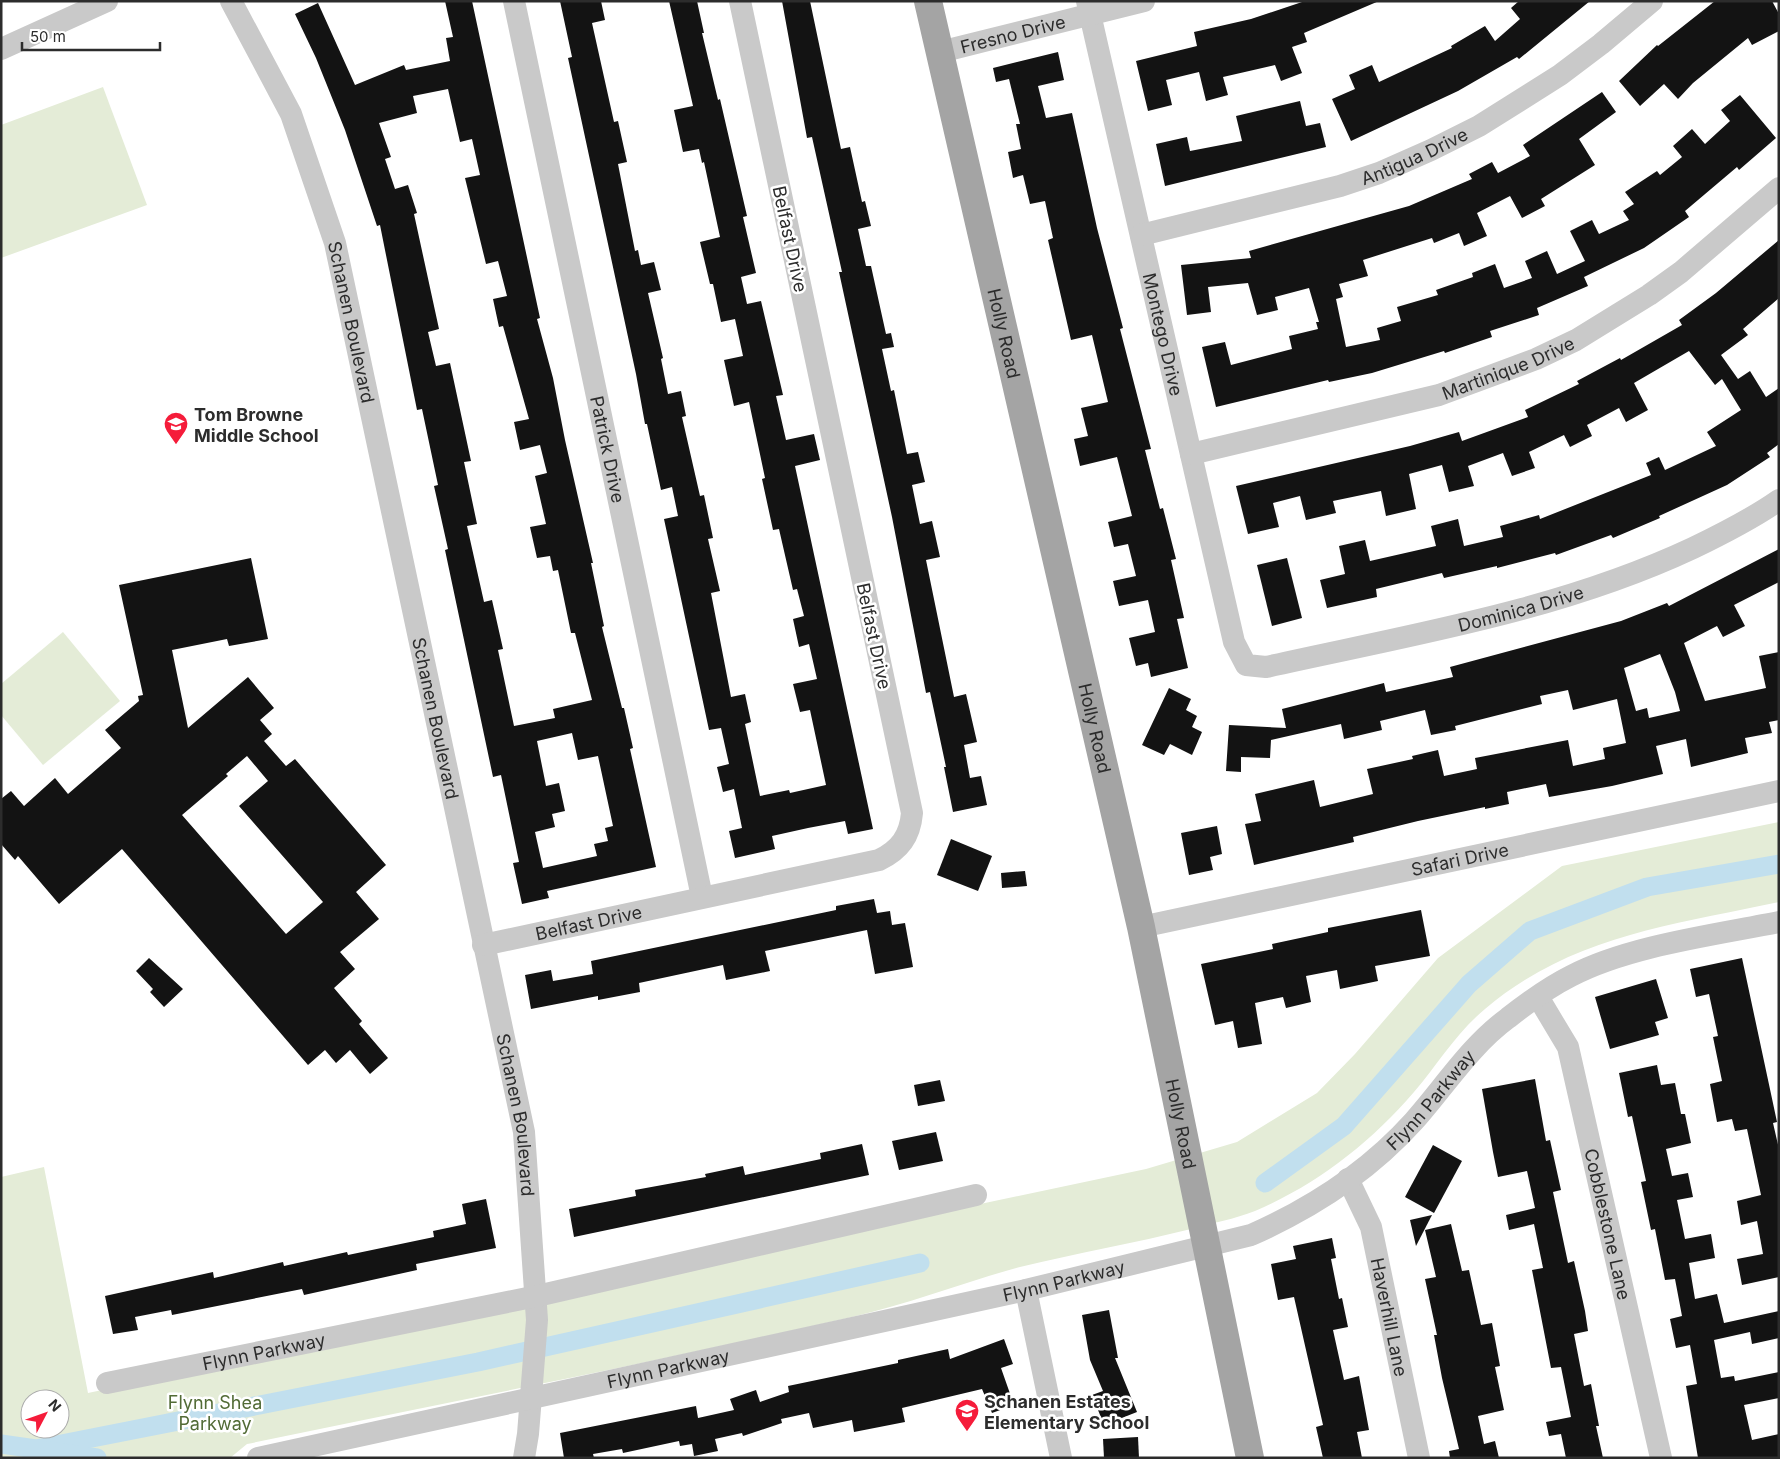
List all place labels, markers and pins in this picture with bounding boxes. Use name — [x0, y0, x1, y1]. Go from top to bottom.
place label: Tom Browne Middle School — [194, 404, 319, 446]
school or university icon: Tom Browne Middle School — [163, 411, 189, 445]
place label: Schanen Estates Elementary School — [984, 1391, 1149, 1433]
school or university icon: Schanen Estates Elementary School — [954, 1398, 980, 1432]

